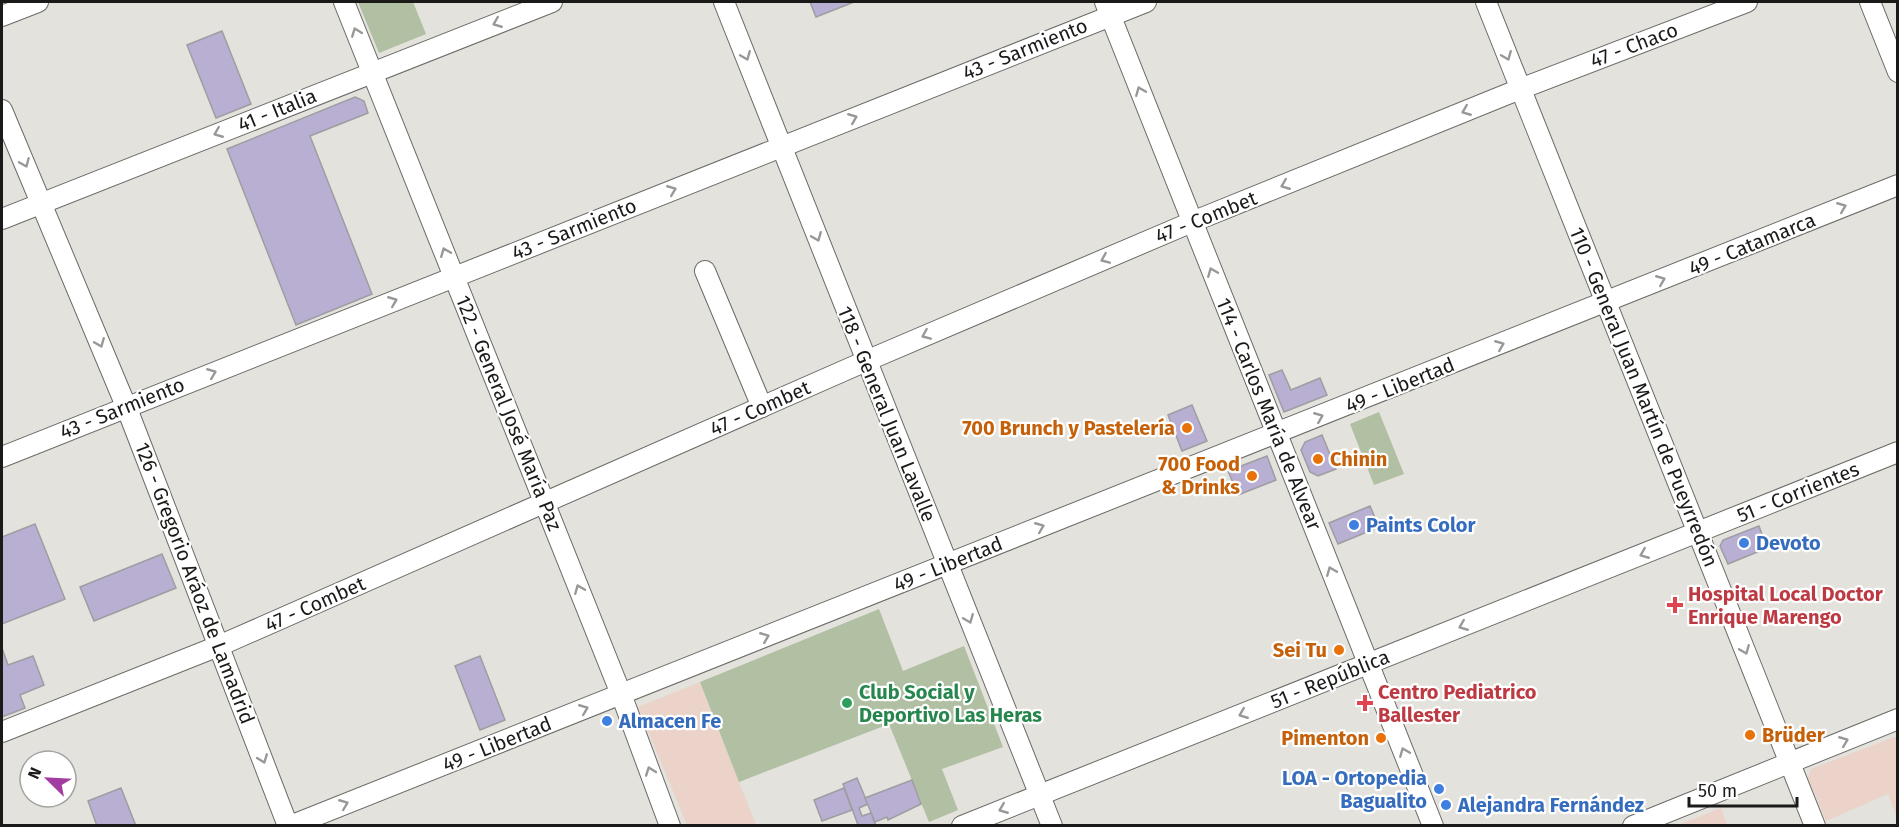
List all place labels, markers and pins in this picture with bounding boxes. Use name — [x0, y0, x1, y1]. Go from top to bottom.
place label: 700 Brunch y Pastelería — [962, 416, 1175, 440]
marker: 700 Brunch y Pastelería — [1180, 421, 1194, 435]
place label: Chinin — [1330, 447, 1387, 471]
place label: 700 Food & Drinks — [1158, 452, 1240, 499]
marker: Chinin — [1311, 452, 1325, 466]
marker: 700 Food & Drinks — [1245, 469, 1259, 483]
place label: Paints Color — [1366, 513, 1477, 537]
marker: Paints Color — [1347, 518, 1361, 532]
place label: Devoto — [1756, 531, 1821, 555]
marker: Devoto — [1737, 536, 1751, 550]
place label: Hospital Local Doctor Enrique Marengo — [1688, 582, 1884, 629]
marker: Hospital Local Doctor Enrique Marengo — [1666, 596, 1684, 614]
place label: Sei Tu — [1273, 638, 1327, 662]
marker: Sei Tu — [1332, 643, 1346, 657]
place label: Club Social y Deportivo Las Heras — [859, 680, 1042, 727]
place label: Centro Pediatrico Ballester — [1378, 680, 1537, 727]
marker: Centro Pediatrico Ballester — [1356, 694, 1374, 712]
marker: Club Social y Deportivo Las Heras — [840, 696, 854, 710]
place label: Almacen Fe — [618, 709, 721, 733]
marker: Almacen Fe — [600, 714, 614, 728]
place label: Brüder — [1762, 723, 1826, 747]
place label: Pimenton — [1281, 726, 1369, 750]
marker: Brüder — [1743, 728, 1757, 742]
marker: Pimenton — [1374, 731, 1388, 745]
place label: LOA - Ortopedia Bagualito — [1282, 766, 1427, 813]
marker: LOA - Ortopedia Bagualito — [1432, 782, 1446, 796]
place label: Alejandra Fernández — [1457, 793, 1644, 817]
marker: Alejandra Fernández — [1439, 798, 1453, 812]

